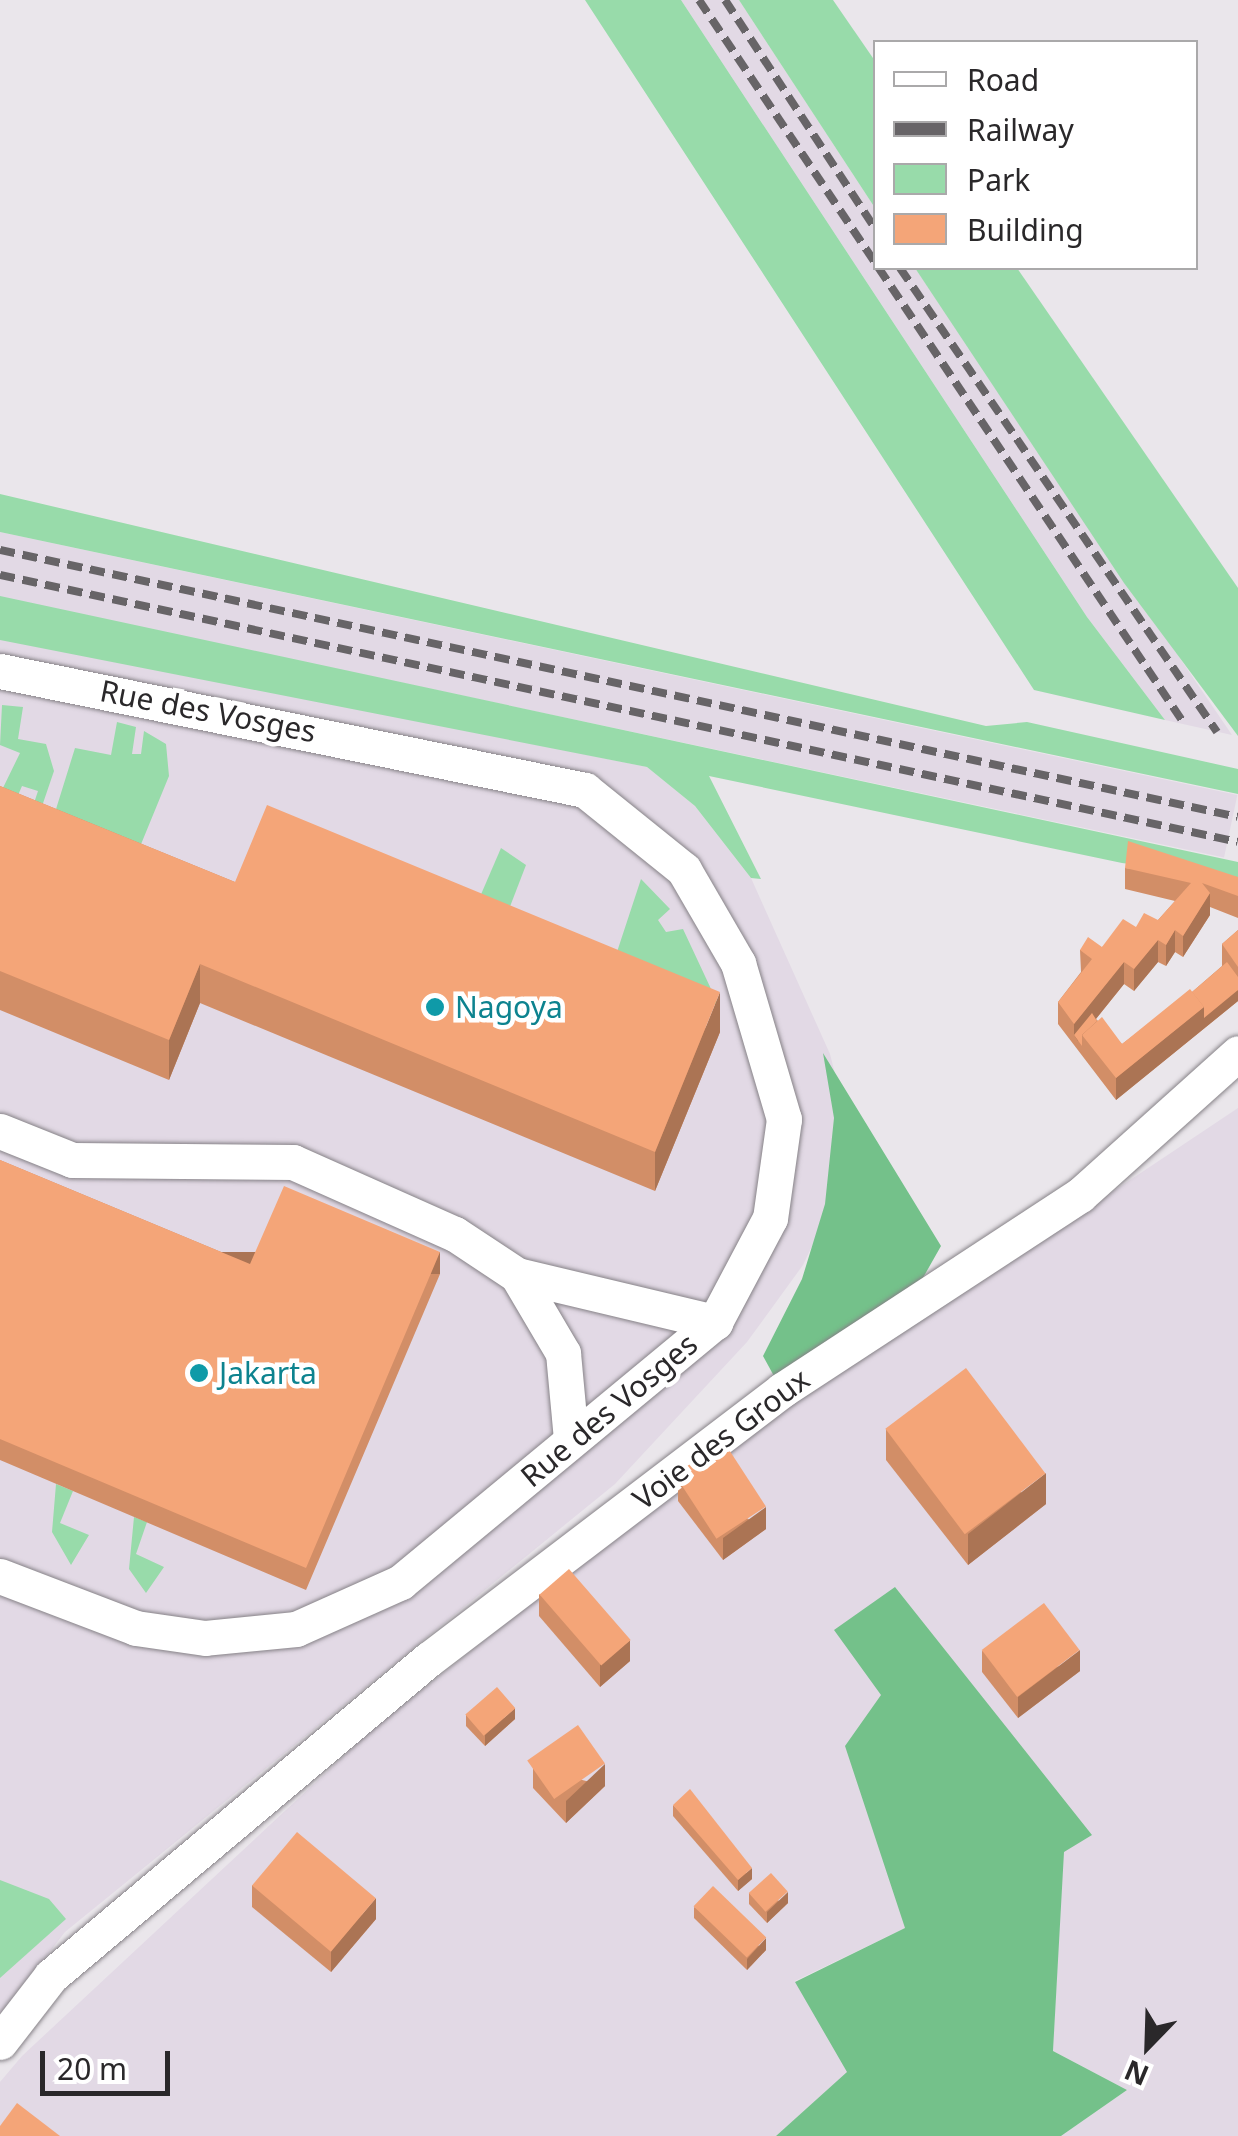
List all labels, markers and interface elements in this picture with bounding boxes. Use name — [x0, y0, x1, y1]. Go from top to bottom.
legend — [873, 40, 1198, 270]
text: Road — [967, 59, 1039, 100]
text: Railway — [967, 109, 1074, 150]
text: Park — [967, 159, 1030, 200]
text: Building — [967, 209, 1084, 250]
street label: Rue des Vosges — [97, 672, 319, 750]
place label: Nagoya — [455, 989, 563, 1025]
marker: Nagoya — [424, 996, 446, 1018]
street label: Rue des Vosges — [514, 1326, 704, 1494]
place label: Jakarta — [219, 1355, 317, 1391]
street label: Voie des Groux — [626, 1361, 816, 1517]
marker: Jakarta — [188, 1362, 210, 1384]
north arrow — [1098, 1996, 1198, 2096]
scale bar — [45, 2031, 175, 2093]
text: 20 m — [57, 2048, 127, 2089]
text: N — [1118, 2052, 1154, 2096]

